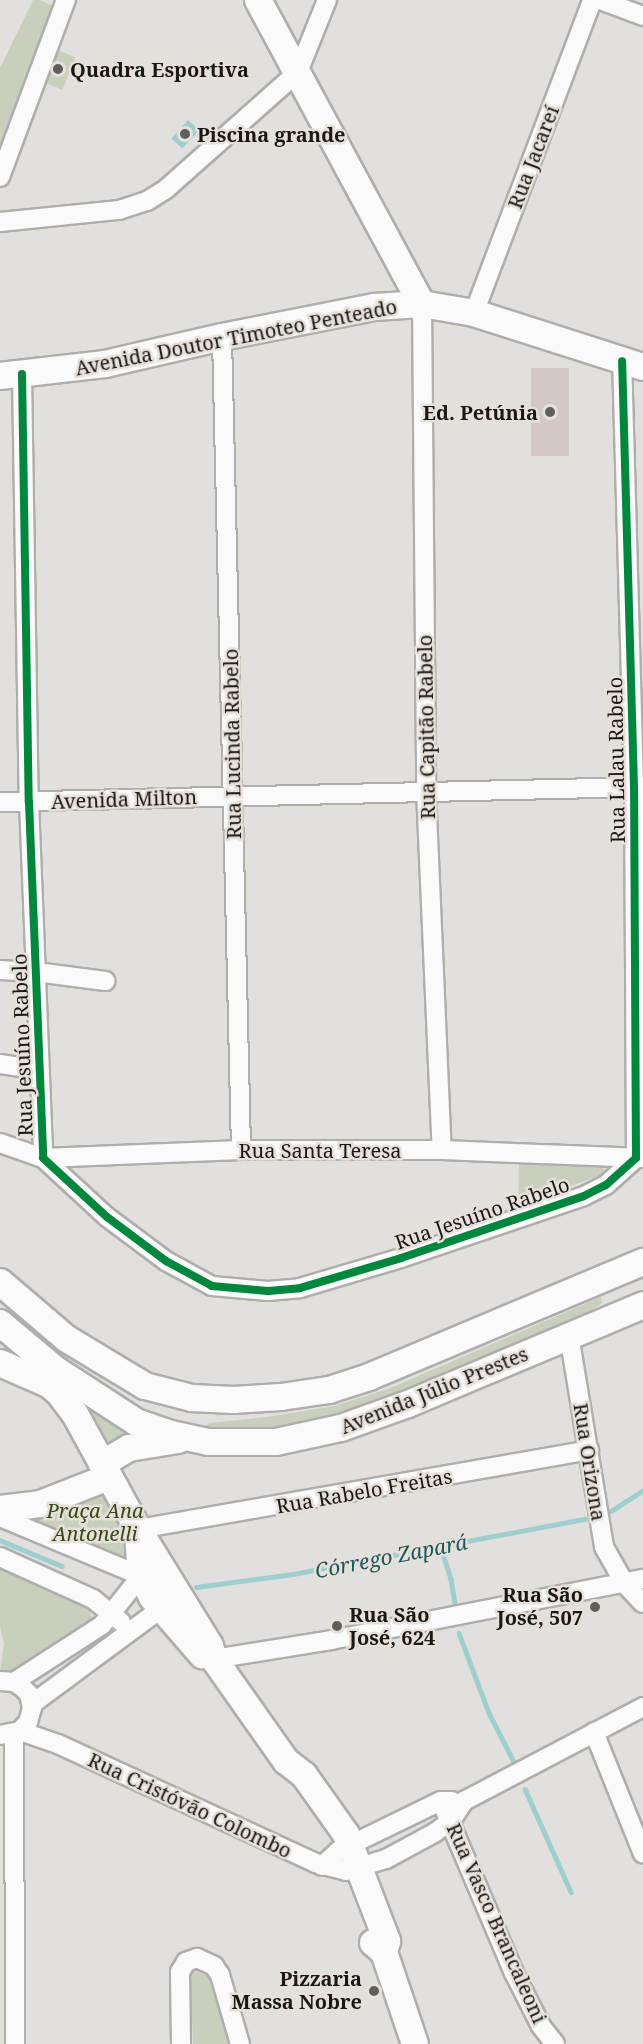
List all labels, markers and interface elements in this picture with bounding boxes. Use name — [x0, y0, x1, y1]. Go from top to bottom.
place label: Quadra Esportiva — [70, 57, 249, 81]
marker: Quadra Esportiva — [51, 62, 65, 76]
street label: Rua Jacareí — [502, 102, 564, 212]
place label: Piscina grande — [197, 122, 346, 146]
marker: Piscina grande — [178, 127, 192, 141]
street label: Avenida Doutor Timoteo Penteado — [73, 294, 399, 380]
place label: Ed. Petúnia — [423, 400, 538, 424]
marker: Ed. Petúnia — [543, 405, 557, 419]
street label: Rua Capitão Rabelo — [412, 634, 440, 820]
street label: Rua Lucinda Rabelo — [218, 649, 246, 839]
street label: Rua Lalau Rabelo — [603, 677, 629, 843]
street label: Avenida Milton — [51, 784, 197, 814]
street label: Rua Jesuíno Rabelo — [7, 953, 37, 1137]
street label: Rua Santa Teresa — [238, 1138, 402, 1162]
street label: Rua Jesuíno Rabelo — [392, 1172, 572, 1254]
street label: Avenida Júlio Prestes — [337, 1341, 531, 1439]
street label: Rua Orizona — [569, 1401, 611, 1523]
street label: Rua Rabelo Freitas — [274, 1464, 454, 1518]
park label: Praça Ana Antonelli — [46, 1498, 144, 1545]
water label: Córrego Zapará — [313, 1529, 469, 1583]
place label: Rua São José, 507 — [497, 1583, 583, 1630]
marker: Rua São José, 507 — [588, 1600, 602, 1614]
place label: Rua São José, 624 — [349, 1602, 435, 1649]
marker: Rua São José, 624 — [330, 1619, 344, 1633]
street label: Rua Cristóvão Colombo — [84, 1747, 296, 1863]
street label: Rua Vasco Brancaleoni — [442, 1819, 552, 2027]
place label: Pizzaria Massa Nobre — [232, 1967, 362, 2014]
marker: Pizzaria Massa Nobre — [367, 1984, 381, 1998]

